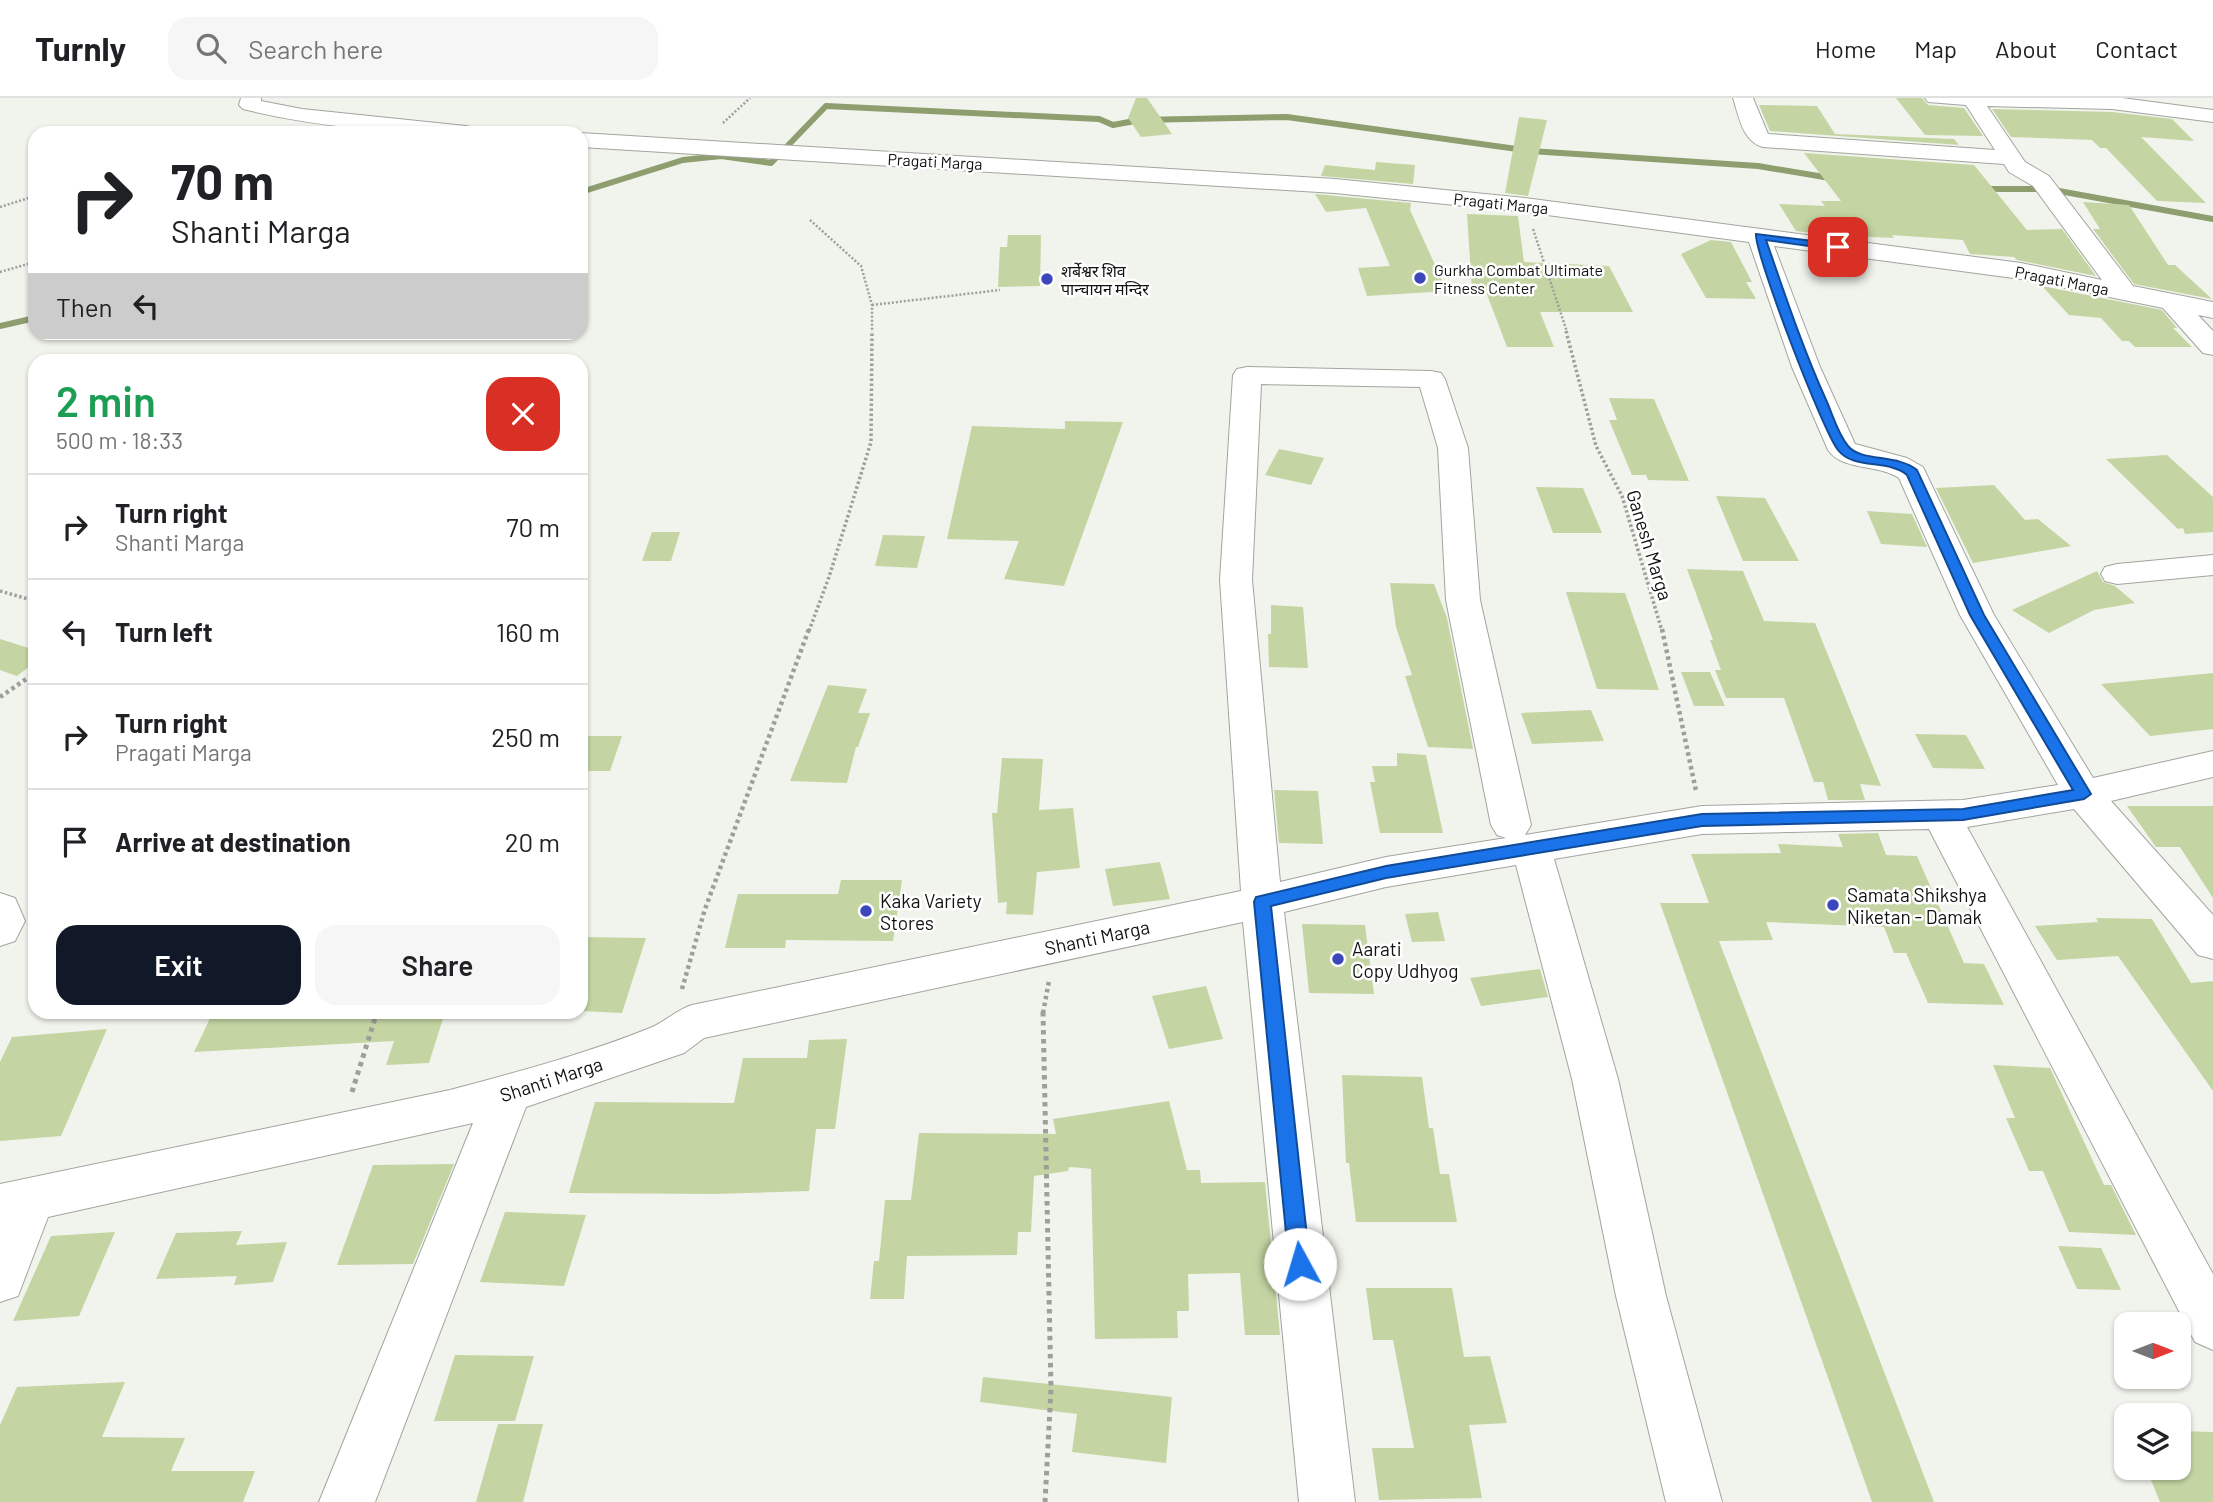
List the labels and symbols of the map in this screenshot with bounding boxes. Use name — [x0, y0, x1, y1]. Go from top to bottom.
street label: Pragati Marga — [887, 149, 983, 173]
street label: Pragati Marga — [1453, 189, 1549, 217]
pin — [1808, 217, 1868, 277]
place label: Gurkha Combat Ultimate Fitness Center — [1434, 260, 1603, 297]
place label: शर्बेश्वर शिव पान्चायन मन्दिर — [1061, 261, 1149, 298]
street label: Pragati Marga — [2013, 262, 2111, 298]
marker: Gurkha Combat Ultimate Fitness Center — [1412, 270, 1428, 286]
marker: शर्बेश्वर शिव पान्चायन मन्दिर — [1039, 271, 1055, 287]
street label: Ganesh Marga — [1622, 487, 1678, 603]
place label: Samata Shikshya Niketan - Damak — [1847, 883, 1987, 928]
place label: Kaka Variety Stores — [880, 889, 982, 934]
marker: Samata Shikshya Niketan - Damak — [1825, 897, 1841, 913]
marker: Kaka Variety Stores — [858, 903, 874, 919]
street label: Shanti Marga — [1042, 915, 1152, 959]
place label: Aarati Copy Udhyog — [1352, 937, 1458, 982]
marker: Aarati Copy Udhyog — [1330, 951, 1346, 967]
street label: Shanti Marga — [497, 1052, 605, 1106]
position arrow — [1263, 1227, 1337, 1301]
north arrow — [2114, 1312, 2191, 1390]

